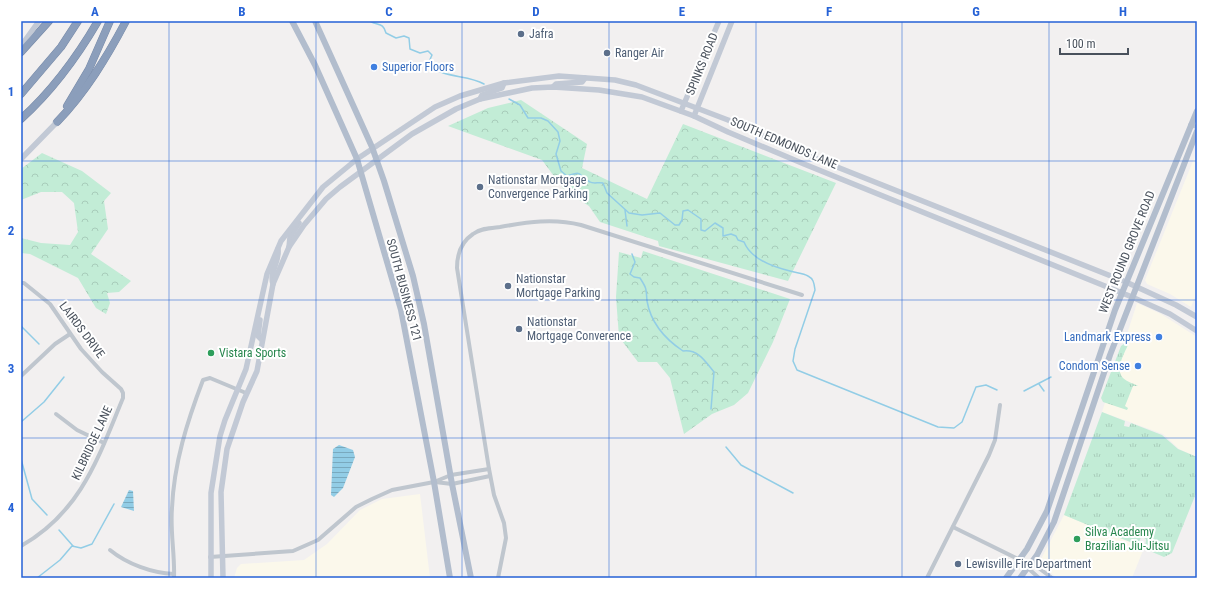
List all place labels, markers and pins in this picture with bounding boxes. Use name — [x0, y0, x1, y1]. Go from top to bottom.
place label: Jafra — [529, 27, 554, 41]
marker: Jafra — [516, 29, 526, 39]
place label: Ranger Air — [615, 46, 665, 60]
marker: Ranger Air — [602, 48, 612, 58]
place label: Superior Floors — [382, 60, 454, 74]
marker: Superior Floors — [369, 62, 379, 72]
place label: Nationstar Mortgage Convergence Parking — [488, 173, 588, 201]
marker: Nationstar Mortgage Convergence Parking — [475, 182, 485, 192]
place label: Nationstar Mortgage Parking — [516, 272, 601, 300]
marker: Nationstar Mortgage Parking — [503, 281, 513, 291]
place label: Nationstar Mortgage Converence — [527, 315, 631, 343]
marker: Nationstar Mortgage Converence — [514, 324, 524, 334]
place label: Landmark Express — [1064, 330, 1151, 344]
marker: Landmark Express — [1154, 332, 1164, 342]
place label: Vistara Sports — [219, 346, 286, 360]
marker: Vistara Sports — [206, 348, 216, 358]
place label: Condom Sense — [1059, 359, 1130, 373]
marker: Condom Sense — [1133, 361, 1143, 371]
place label: Silva Academy Brazilian Jiu-Jitsu — [1085, 525, 1169, 553]
marker: Silva Academy Brazilian Jiu-Jitsu — [1072, 534, 1082, 544]
place label: Lewisville Fire Department — [966, 557, 1092, 571]
marker: Lewisville Fire Department — [953, 559, 963, 569]

